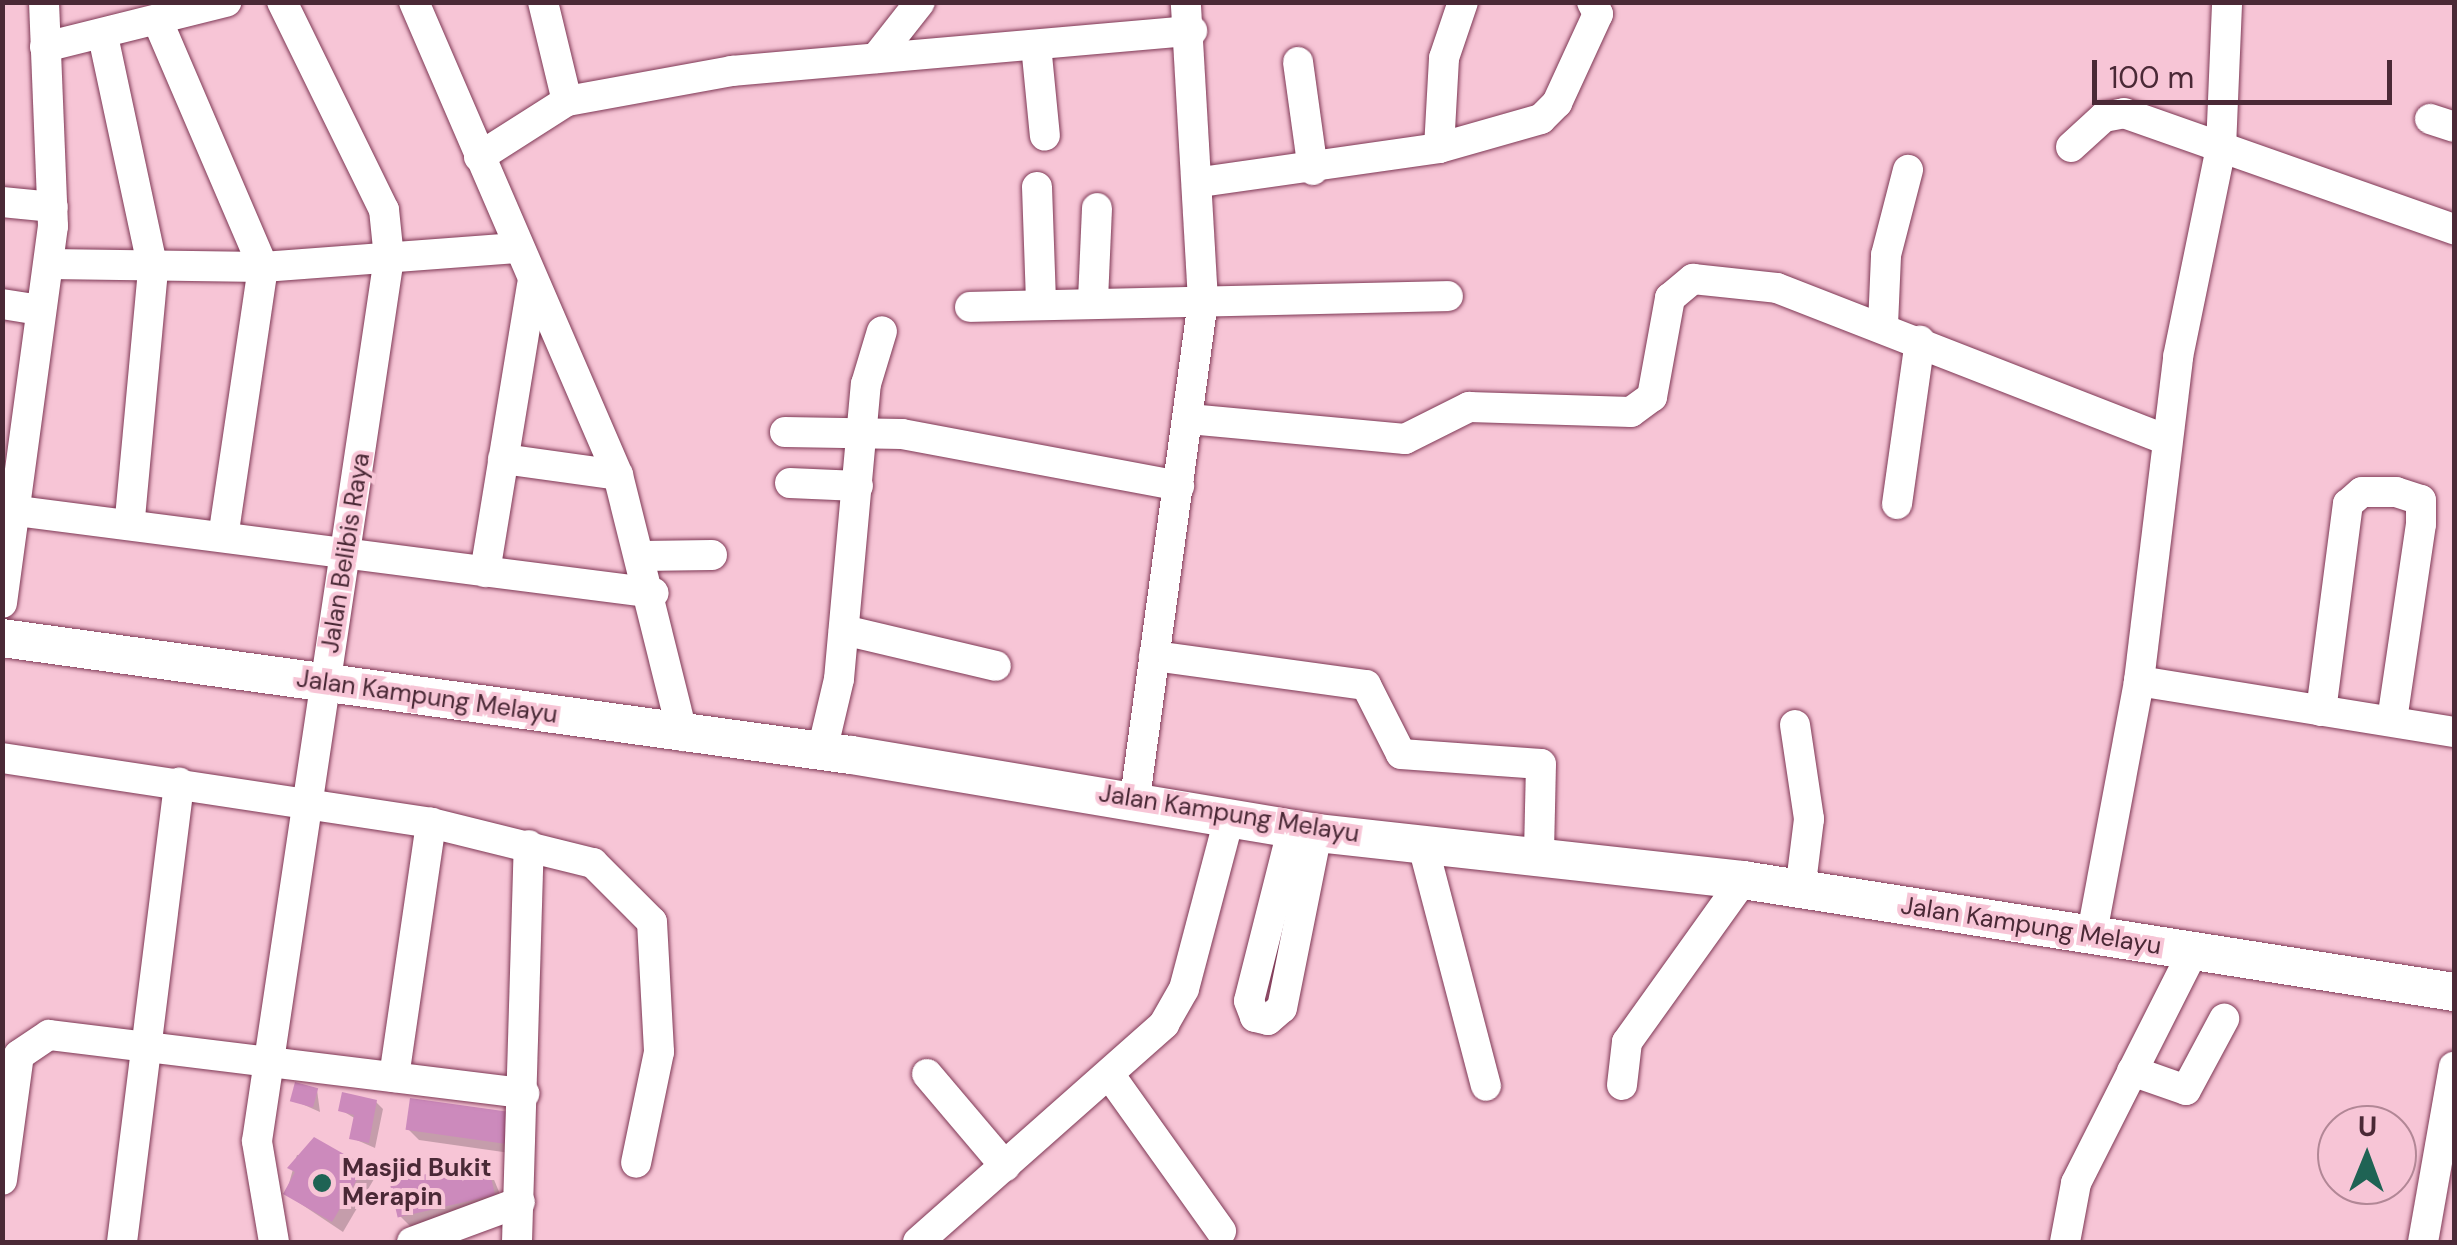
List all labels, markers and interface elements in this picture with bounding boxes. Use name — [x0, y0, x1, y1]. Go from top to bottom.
scale bar — [2097, 40, 2397, 102]
text: 100 m — [2109, 58, 2194, 97]
street label: Jalan Belibis Raya — [315, 451, 377, 655]
street label: Jalan Kampung Melayu — [294, 664, 560, 730]
street label: Jalan Kampung Melayu — [1097, 779, 1361, 849]
street label: Jalan Kampung Melayu — [1899, 891, 2163, 961]
north arrow — [2317, 1105, 2417, 1205]
text: U — [2358, 1108, 2377, 1145]
place label: Masjid Bukit Merapin — [342, 1154, 492, 1213]
marker: Masjid Bukit Merapin — [311, 1172, 333, 1194]

